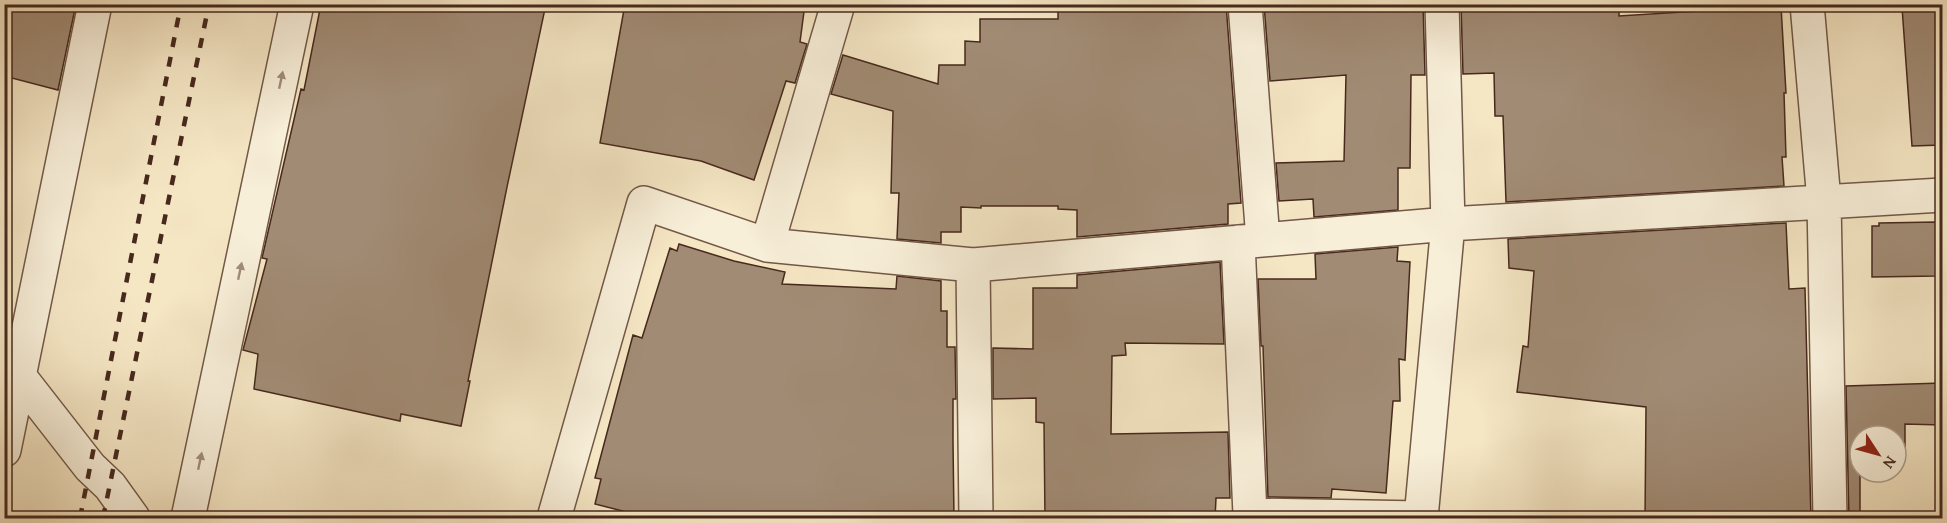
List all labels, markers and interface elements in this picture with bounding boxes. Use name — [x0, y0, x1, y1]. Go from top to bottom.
one-way arrow — [277, 70, 286, 89]
one-way arrow — [236, 261, 246, 280]
north arrow — [1848, 424, 1908, 484]
text: N — [1877, 451, 1903, 474]
one-way arrow — [196, 452, 205, 471]

